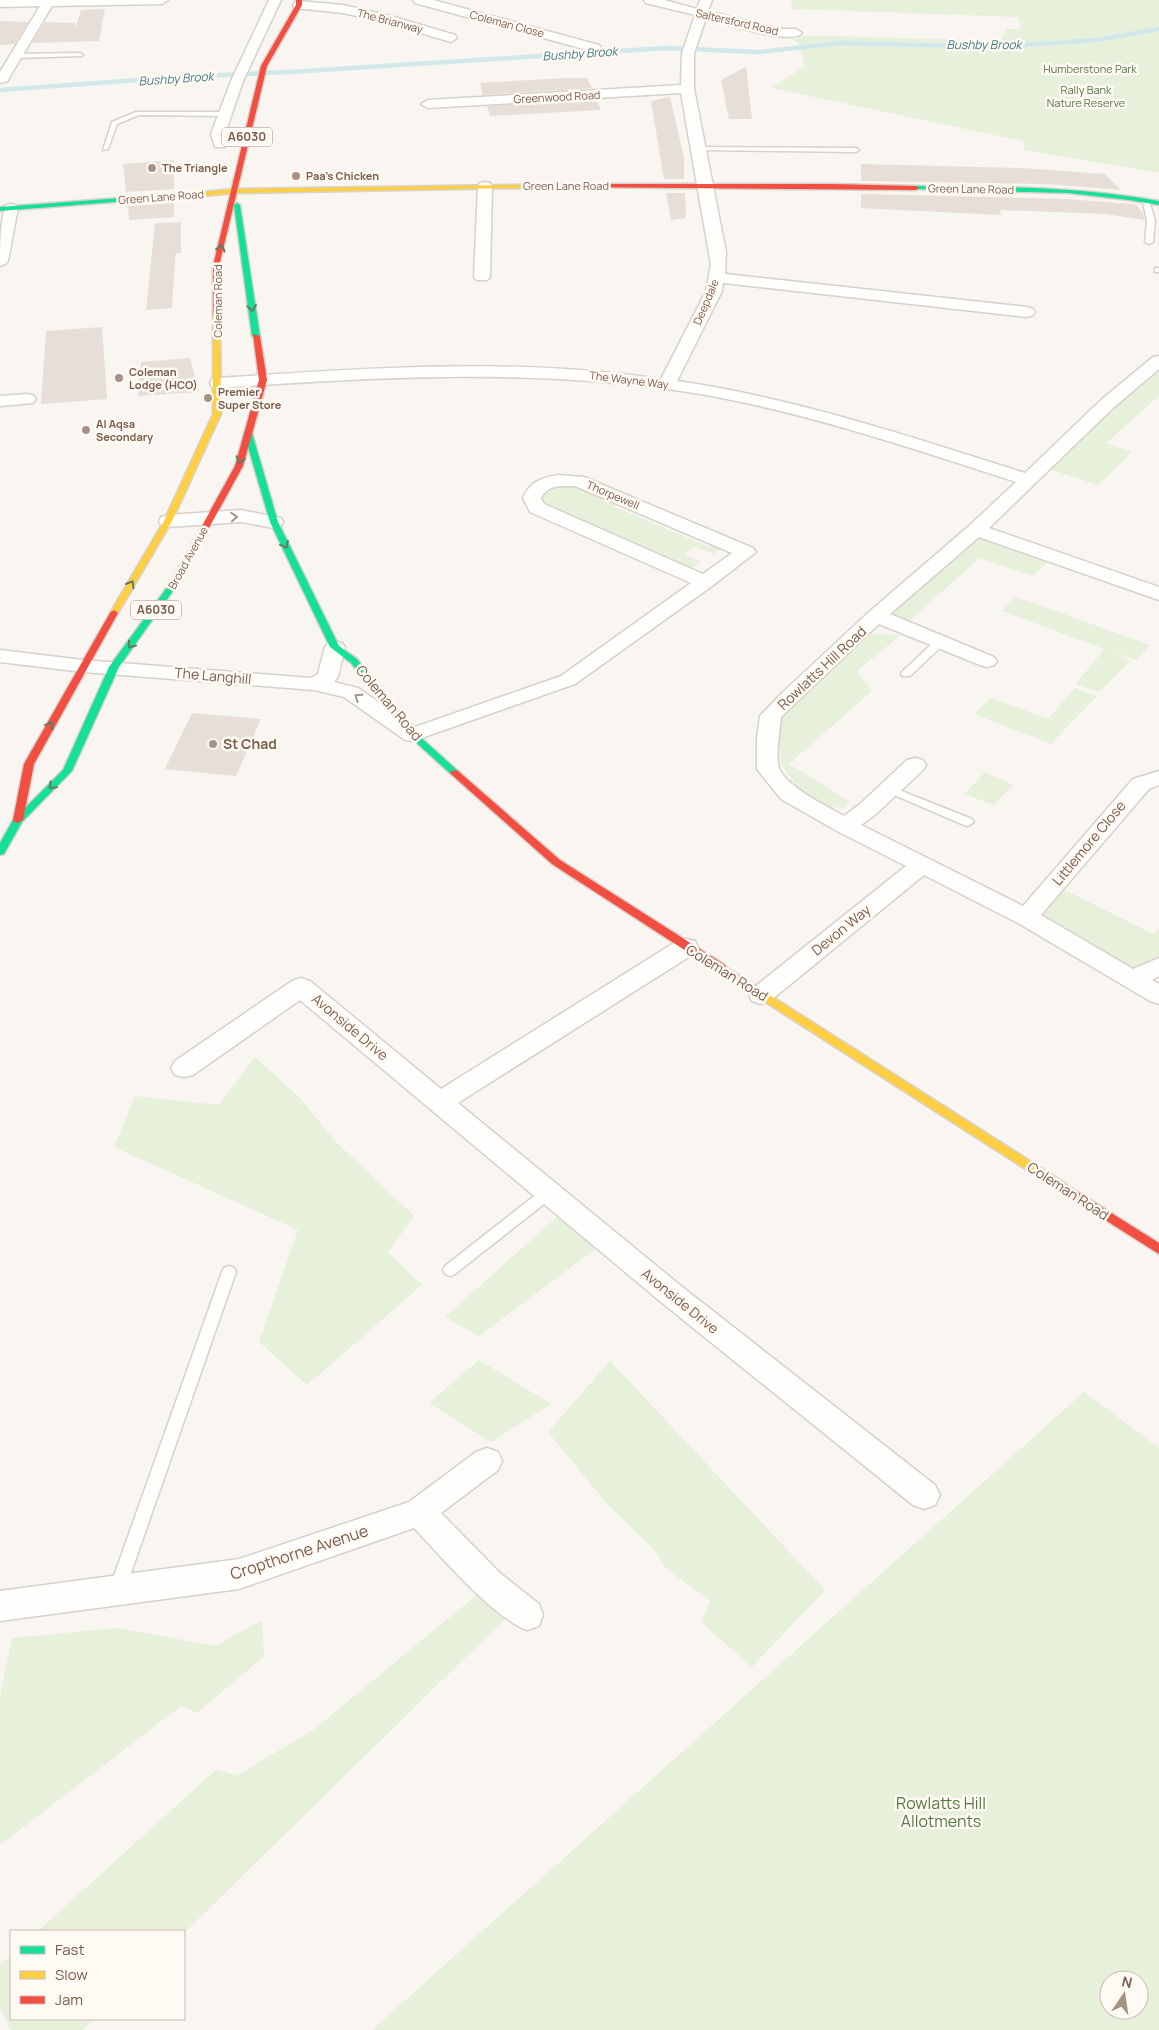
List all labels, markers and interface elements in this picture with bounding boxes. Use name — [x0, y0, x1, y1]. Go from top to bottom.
street label: The Brianway — [356, 5, 425, 37]
street label: Saltersford Road — [694, 5, 780, 38]
street label: Coleman Close — [468, 6, 547, 41]
water label: Bushby Brook — [946, 36, 1024, 53]
water label: Bushby Brook — [542, 42, 620, 65]
park label: Humberstone Park — [1043, 61, 1137, 76]
water label: Bushby Brook — [138, 67, 216, 90]
park label: Rally Bank Nature Reserve — [1047, 82, 1126, 110]
street label: Greenwood Road — [513, 87, 601, 106]
road number: A6030 — [222, 128, 272, 146]
place label: The Triangle — [162, 160, 228, 175]
marker: The Triangle — [146, 162, 158, 174]
place label: Paa's Chicken — [306, 168, 379, 183]
marker: Paa's Chicken — [290, 170, 302, 182]
street label: Green Lane Road — [523, 178, 609, 193]
street label: Green Lane Road — [928, 180, 1014, 197]
street label: Green Lane Road — [118, 186, 204, 207]
one-way arrow — [215, 243, 226, 252]
street label: Coleman Road — [210, 264, 225, 338]
street label: Deepdale — [689, 276, 722, 327]
one-way arrow — [246, 305, 257, 313]
place label: Coleman Lodge (HCO) — [129, 364, 198, 392]
street label: The Wayne Way — [589, 367, 670, 392]
marker: Coleman Lodge (HCO) — [113, 372, 125, 384]
place label: Premier Super Store — [218, 384, 282, 412]
marker: Premier Super Store — [202, 392, 214, 404]
place label: Al Aqsa Secondary — [96, 416, 154, 444]
marker: Al Aqsa Secondary — [80, 424, 92, 436]
one-way arrow — [236, 456, 246, 464]
street label: Thorpewell — [584, 477, 642, 512]
one-way arrow — [231, 512, 239, 523]
street label: Broad Avenue — [164, 523, 211, 592]
one-way arrow — [279, 540, 289, 549]
one-way arrow — [124, 581, 134, 590]
road number: A6030 — [131, 600, 181, 620]
street label: Rowlatts Hill Road — [773, 622, 870, 714]
one-way arrow — [128, 639, 136, 648]
street label: Coleman Road — [352, 661, 427, 745]
street label: The Langhill — [174, 663, 252, 688]
one-way arrow — [354, 694, 364, 703]
one-way arrow — [44, 722, 54, 731]
place label: St Chad — [223, 734, 277, 753]
marker: St Chad — [207, 738, 219, 750]
one-way arrow — [49, 780, 58, 789]
street label: Littlemore Close — [1048, 796, 1130, 889]
street label: Devon Way — [807, 900, 875, 959]
street label: Coleman Road — [683, 940, 772, 1005]
street label: Avonside Drive — [308, 989, 393, 1064]
street label: Coleman Road — [1024, 1157, 1113, 1224]
street label: Avonside Drive — [638, 1264, 723, 1338]
street label: Cropthorne Avenue — [227, 1519, 371, 1585]
park label: Rowlatts Hill Allotments — [896, 1792, 986, 1832]
legend — [10, 1930, 185, 2020]
text: Fast — [55, 1939, 84, 1960]
text: Slow — [55, 1964, 88, 1985]
north arrow — [1099, 1970, 1149, 2020]
text: N — [1120, 1971, 1134, 1992]
text: Jam — [55, 1989, 83, 2010]

